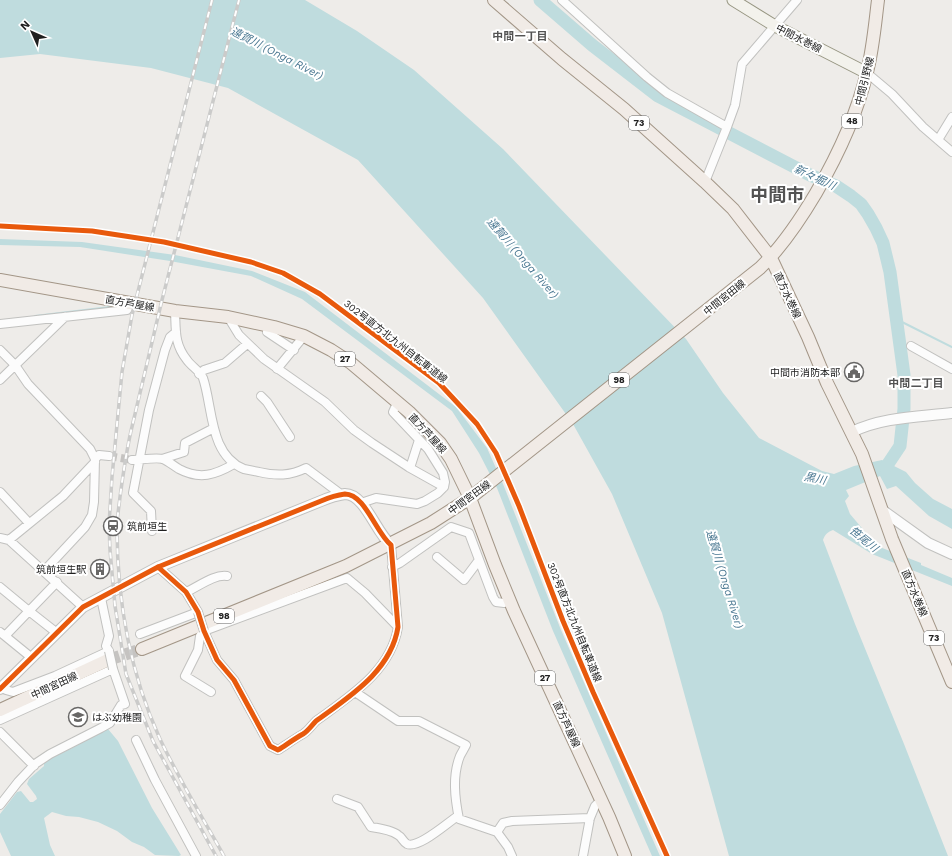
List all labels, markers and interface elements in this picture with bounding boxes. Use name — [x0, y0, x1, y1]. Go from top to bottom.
north arrow — [12, 12, 52, 52]
text: N — [18, 18, 33, 33]
street label: 中間水巻線 — [774, 22, 824, 55]
water label: 遠賀川 (Onga River) — [228, 24, 325, 83]
district label: 中間一丁目 — [493, 30, 548, 43]
street label: 中間引野線 — [853, 56, 876, 107]
road number: 48 — [842, 114, 862, 128]
road number: 73 — [629, 116, 649, 130]
water label: 新々堀川 — [792, 162, 838, 193]
district label: 中間市 — [750, 184, 804, 205]
water label: 遠賀川 (Onga River) — [484, 216, 561, 301]
street label: 直方水巻線 — [772, 270, 803, 320]
street label: 中間宮田線 — [701, 277, 747, 317]
street label: 直方芦屋線 — [104, 294, 155, 313]
street label: 302号直方北九州自転車道線 — [342, 298, 449, 385]
road number: 27 — [335, 352, 355, 366]
public building icon: 中間市消防本部 — [843, 361, 865, 383]
place label: 中間市消防本部 — [770, 367, 840, 378]
road number: 98 — [609, 373, 629, 387]
district label: 中間二丁目 — [889, 377, 944, 390]
street label: 直方芦屋線 — [407, 411, 449, 455]
water label: 黒川 — [803, 470, 828, 487]
street label: 中間宮田線 — [446, 478, 493, 517]
station icon: 筑前垣生 — [102, 515, 124, 537]
place label: 筑前垣生 — [127, 521, 167, 532]
water label: 笹尾川 — [847, 524, 881, 555]
water label: 遠賀川 (Onga River) — [703, 528, 746, 630]
building icon: 筑前垣生駅 — [89, 558, 111, 580]
street label: 302号直方北九州自転車道線 — [545, 561, 604, 684]
place label: 筑前垣生駅 — [36, 564, 87, 575]
street label: 直方水巻線 — [900, 568, 929, 618]
road number: 98 — [214, 609, 234, 623]
road number: 73 — [924, 631, 944, 645]
street label: 中間宮田線 — [29, 670, 79, 701]
road number: 27 — [535, 671, 555, 685]
street label: 直方芦屋線 — [551, 699, 582, 749]
school or university icon: はぶ幼稚園 — [67, 706, 89, 728]
place label: はぶ幼稚園 — [92, 712, 142, 723]

